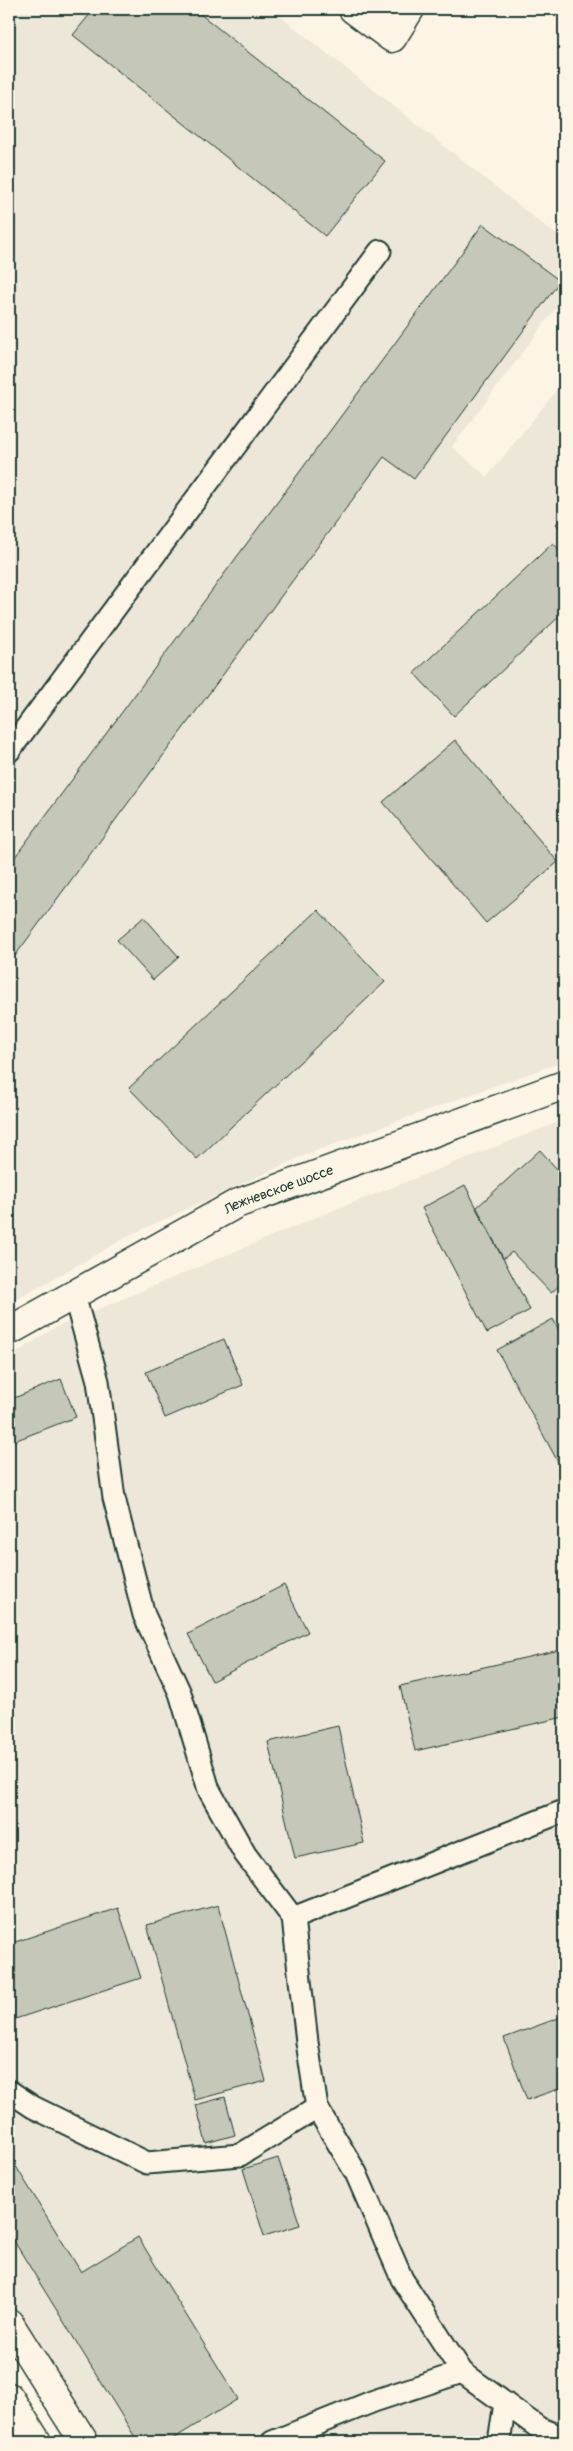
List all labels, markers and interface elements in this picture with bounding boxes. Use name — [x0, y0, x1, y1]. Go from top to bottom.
street label: Лежневское шоссе — [220, 1161, 335, 1218]

